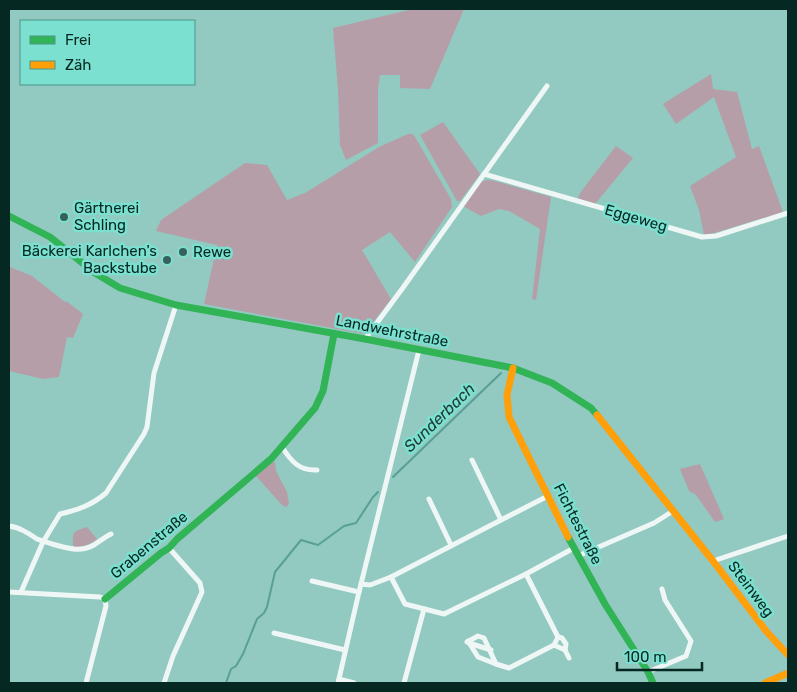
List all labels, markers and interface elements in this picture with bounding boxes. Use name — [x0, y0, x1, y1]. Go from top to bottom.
legend — [20, 20, 195, 85]
text: Frei — [65, 31, 91, 49]
text: Zäh — [65, 56, 91, 74]
place label: Gärtnerei Schling — [74, 199, 139, 234]
street label: Eggeweg — [603, 200, 669, 236]
marker: Gärtnerei Schling — [58, 211, 70, 223]
place label: Bäckerei Karlchen's Backstube — [22, 242, 157, 277]
place label: Rewe — [193, 243, 231, 261]
marker: Rewe — [177, 246, 189, 258]
marker: Bäckerei Karlchen's Backstube — [161, 254, 173, 266]
street label: Landwehrstraße — [334, 311, 450, 351]
water label: Sunderbach — [400, 379, 479, 456]
street label: Fichtestraße — [550, 480, 606, 568]
street label: Grabenstraße — [107, 508, 191, 582]
street label: Steinweg — [724, 557, 778, 621]
scale bar — [617, 640, 702, 672]
text: 100 m — [624, 648, 666, 666]

